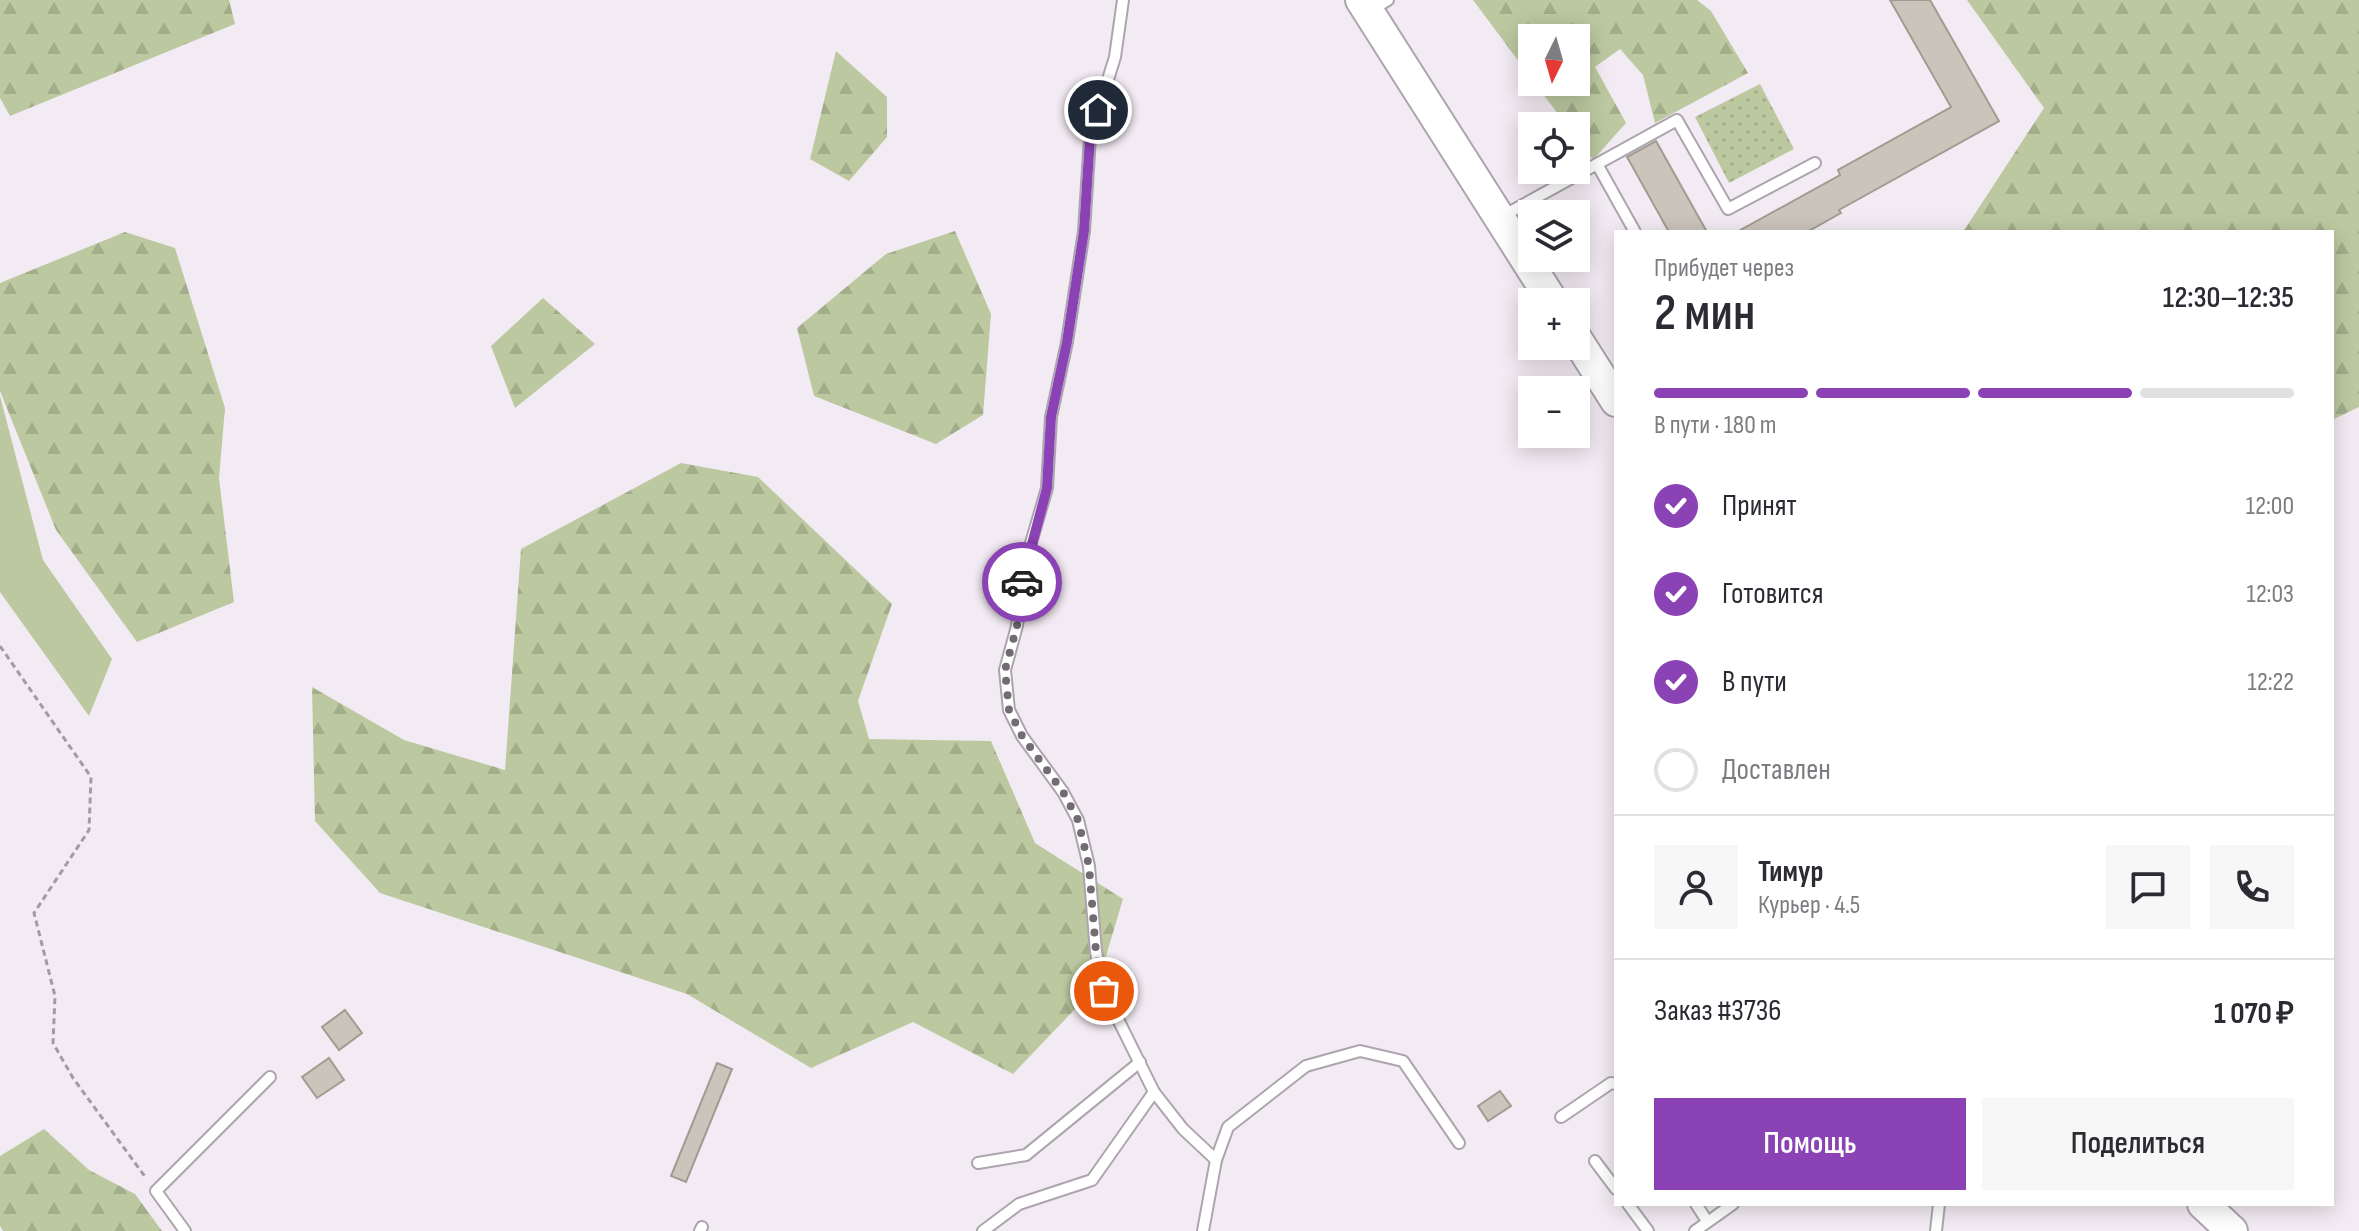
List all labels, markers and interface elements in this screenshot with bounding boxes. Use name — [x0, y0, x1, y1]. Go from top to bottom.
north arrow — [1518, 24, 1590, 96]
map controls — [1518, 24, 1590, 448]
pin — [1064, 76, 1132, 144]
icon: home — [1076, 88, 1120, 132]
button: locate — [1518, 112, 1590, 184]
button: layers — [1518, 200, 1590, 272]
text: Прибудет через — [1654, 253, 1794, 284]
text: 12:30–12:35 — [2163, 280, 2294, 316]
text: 2 мин — [1654, 282, 1755, 345]
button: + — [1518, 288, 1590, 360]
button: − — [1518, 376, 1590, 448]
text: В пути · 180 m — [1654, 410, 1777, 441]
icon: check — [1654, 484, 1698, 528]
text: Принят — [1722, 488, 1797, 524]
text: 12:00 — [2246, 491, 2294, 522]
courier — [982, 542, 1062, 622]
icon: car — [1000, 560, 1044, 604]
icon: check — [1654, 572, 1698, 616]
text: Готовится — [1722, 576, 1823, 612]
text: 12:03 — [2247, 579, 2294, 610]
icon: check — [1654, 660, 1698, 704]
text: В пути — [1722, 664, 1787, 700]
text: 12:22 — [2248, 667, 2294, 698]
text: Доставлен — [1722, 752, 1831, 788]
button: person — [1654, 845, 1738, 929]
button: chat — [2106, 845, 2190, 929]
button: phone — [2210, 845, 2294, 929]
text: Тимур — [1758, 854, 1823, 890]
text: Курьер · 4.5 — [1758, 890, 1860, 921]
pin — [1070, 957, 1138, 1025]
icon: bag — [1082, 969, 1126, 1013]
text: Заказ #3736 — [1654, 993, 1781, 1029]
text: 1 070 ₽ — [2214, 996, 2294, 1032]
button: Помощь — [1654, 1098, 1966, 1190]
button: Поделиться — [1982, 1098, 2294, 1190]

